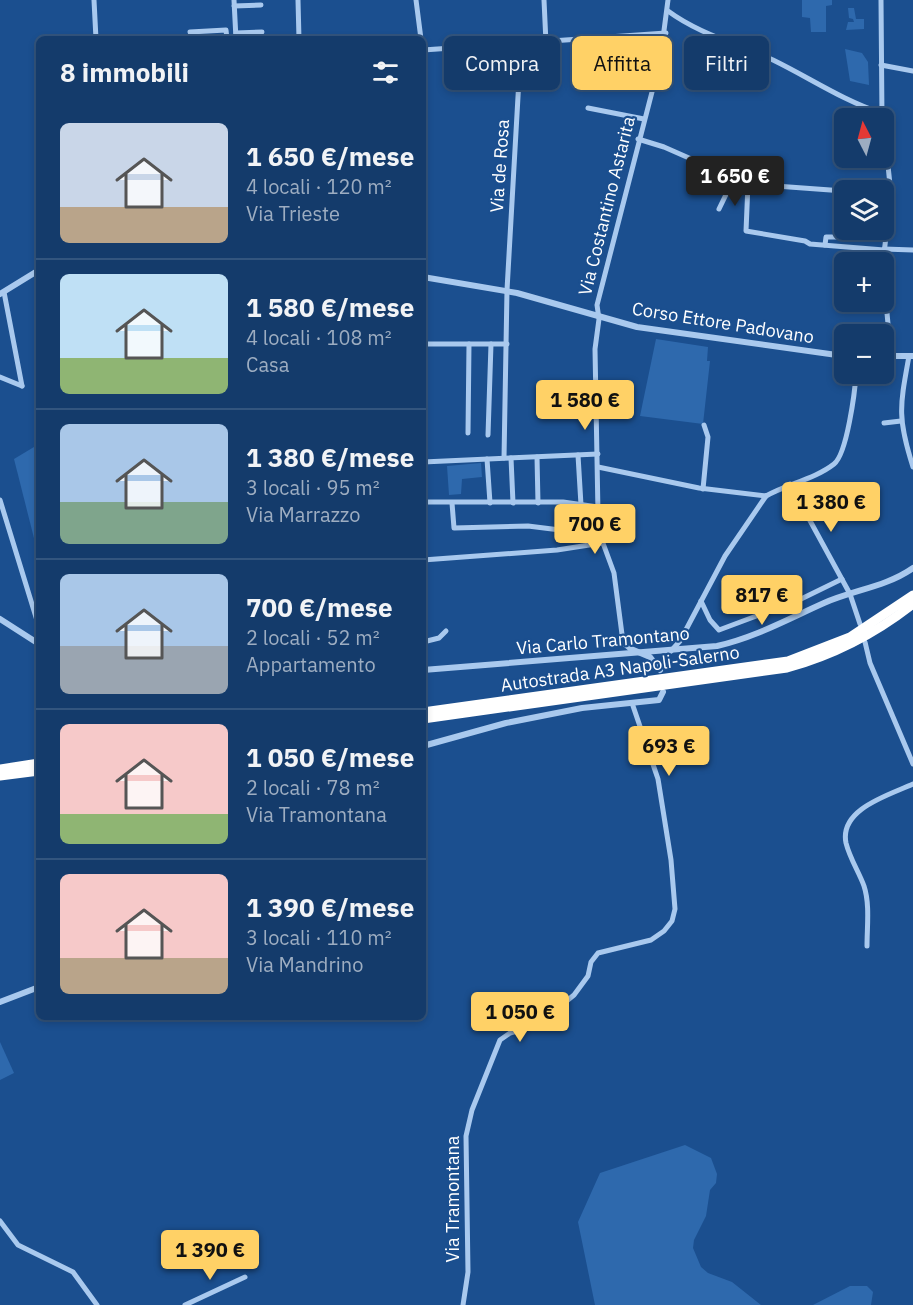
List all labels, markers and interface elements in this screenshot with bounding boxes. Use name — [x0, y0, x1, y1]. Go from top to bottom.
chip: Compra — [444, 36, 560, 90]
chip: Affitta — [572, 36, 672, 90]
chip: Filtri — [684, 36, 769, 90]
text: 8 immobili — [60, 55, 189, 89]
icon: filters — [369, 56, 402, 89]
north arrow — [834, 108, 894, 168]
map controls — [834, 108, 894, 384]
street label: Via Costantino Astarita — [573, 114, 640, 298]
street label: Via de Rosa — [485, 118, 514, 213]
text: 1 650 €/mese — [246, 139, 414, 173]
icon: home — [108, 147, 180, 219]
pin: 1 650 € — [680, 156, 790, 207]
text: 1 650 € — [700, 162, 770, 189]
text: 4 locali · 120 m² — [246, 173, 392, 200]
button: layers — [834, 180, 894, 240]
text: Via Trieste — [246, 200, 340, 227]
button: + — [834, 252, 894, 312]
text: 1 580 €/mese — [246, 290, 414, 324]
street label: Corso Ettore Padovano — [630, 297, 816, 348]
icon: home — [108, 298, 180, 370]
text: 4 locali · 108 m² — [246, 324, 392, 351]
button: − — [834, 324, 894, 384]
text: Casa — [246, 351, 290, 378]
pin: 1 580 € — [530, 380, 640, 431]
text: 1 580 € — [550, 386, 620, 413]
text: 1 380 €/mese — [246, 440, 414, 474]
icon: home — [108, 448, 180, 520]
text: 3 locali · 95 m² — [246, 474, 380, 501]
pin: 1 380 € — [776, 482, 886, 533]
text: 1 380 € — [796, 488, 866, 515]
text: Via Marrazzo — [246, 501, 360, 528]
pin: 700 € — [553, 504, 637, 555]
text: 700 € — [568, 510, 622, 537]
pin: 817 € — [720, 575, 804, 626]
text: 817 € — [735, 581, 789, 608]
text: 700 €/mese — [246, 590, 393, 624]
icon: home — [108, 598, 180, 670]
street label: Via Carlo Tramontano — [515, 621, 691, 660]
text: 2 locali · 52 m² — [246, 624, 380, 651]
street label: Autostrada A3 Napoli-Salerno — [499, 640, 741, 697]
text: Appartamento — [246, 651, 376, 678]
pin: 693 € — [627, 726, 711, 777]
text: 693 € — [642, 732, 696, 759]
text: 1 050 €/mese — [246, 740, 414, 774]
icon: home — [108, 748, 180, 820]
text: 2 locali · 78 m² — [246, 774, 380, 801]
text: Via Tramontana — [246, 801, 387, 828]
text: 1 390 €/mese — [246, 890, 414, 924]
icon: home — [108, 898, 180, 970]
text: 3 locali · 110 m² — [246, 924, 392, 951]
text: Via Mandrino — [246, 951, 363, 978]
pin: 1 050 € — [465, 992, 575, 1043]
text: 1 050 € — [485, 998, 555, 1025]
street label: Via Tramontana — [441, 1135, 464, 1262]
pin: 1 390 € — [155, 1230, 265, 1281]
text: 1 390 € — [175, 1236, 245, 1263]

